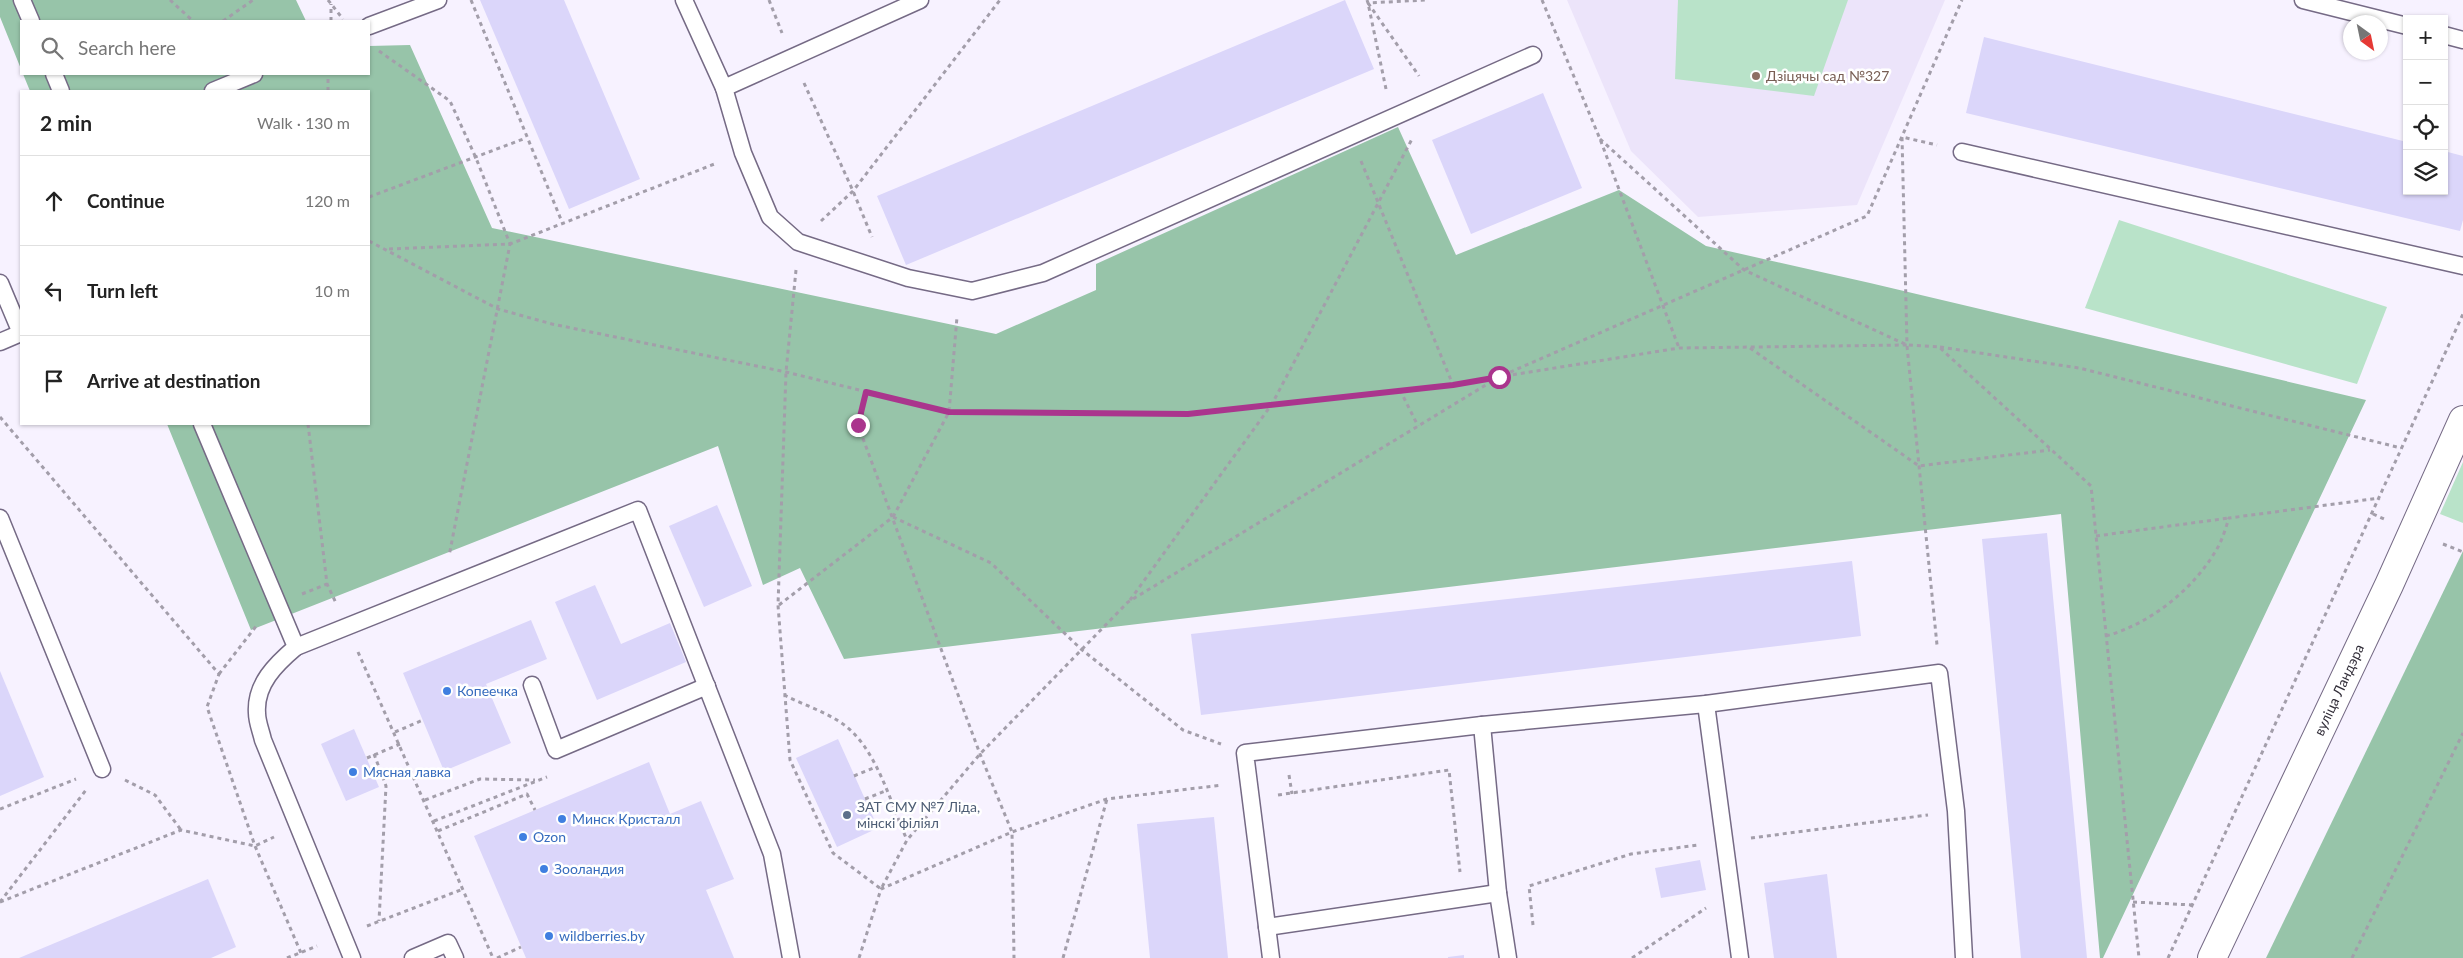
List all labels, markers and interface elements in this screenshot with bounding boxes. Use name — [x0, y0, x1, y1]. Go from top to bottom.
north arrow — [2343, 15, 2388, 60]
map controls — [2403, 15, 2448, 195]
button: + — [2403, 15, 2448, 60]
search box — [20, 20, 370, 75]
icon: search — [38, 34, 66, 62]
text: Search here — [78, 36, 176, 59]
button: − — [2403, 60, 2448, 105]
place label: Дзіцячы сад №327 — [1766, 67, 1889, 84]
marker: Дзіцячы сад №327 — [1750, 70, 1762, 82]
button: locate — [2403, 105, 2448, 150]
text: 2 min — [40, 110, 92, 135]
text: Walk · 130 m — [257, 113, 350, 132]
button: layers — [2403, 150, 2448, 195]
icon: ahead — [40, 187, 68, 215]
text: Continue — [87, 189, 165, 212]
text: 120 m — [305, 191, 350, 210]
icon: left — [40, 277, 68, 305]
text: Turn left — [87, 279, 158, 302]
text: 10 m — [314, 281, 350, 300]
route start — [1488, 366, 1511, 389]
icon: arrive — [40, 367, 68, 395]
text: Arrive at destination — [87, 369, 260, 392]
route end — [847, 414, 870, 437]
street label: вуліца Ландэра — [2310, 641, 2367, 738]
place label: Копеечка — [457, 682, 518, 699]
marker: Копеечка — [441, 685, 453, 697]
place label: Мясная лавка — [363, 763, 451, 780]
marker: Мясная лавка — [347, 766, 359, 778]
place label: ЗАТ СМУ №7 Ліда, мінскі філіял — [857, 798, 980, 831]
marker: ЗАТ СМУ №7 Ліда, мінскі філіял — [841, 809, 853, 821]
place label: Минск Кристалл — [572, 810, 681, 827]
marker: Минск Кристалл — [556, 813, 568, 825]
place label: Ozon — [533, 828, 566, 845]
marker: Ozon — [517, 831, 529, 843]
place label: Зооландия — [554, 860, 624, 877]
marker: Зооландия — [538, 863, 550, 875]
place label: wildberries.by — [559, 927, 646, 944]
marker: wildberries.by — [543, 930, 555, 942]

